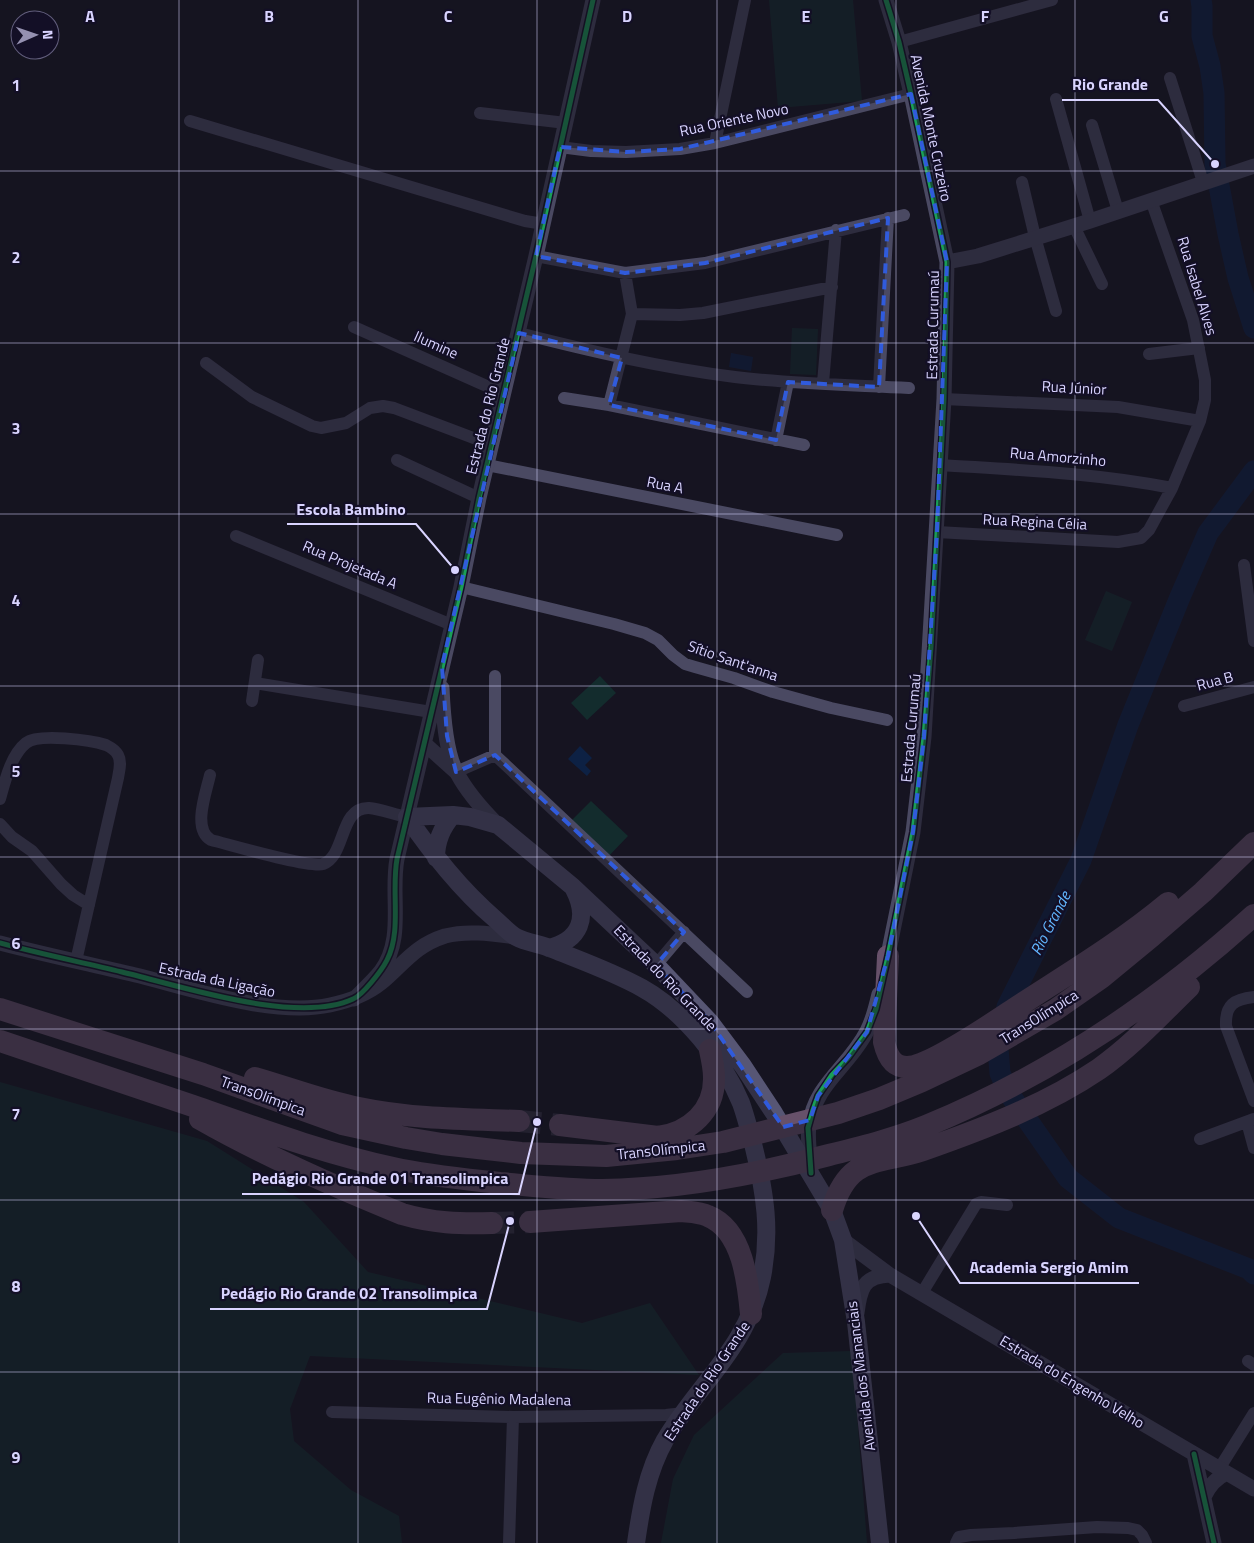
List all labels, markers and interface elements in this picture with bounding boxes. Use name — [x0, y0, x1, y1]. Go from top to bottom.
text: A — [85, 4, 95, 28]
text: B — [264, 4, 274, 28]
text: C — [444, 4, 453, 28]
text: D — [622, 4, 632, 28]
text: E — [802, 4, 811, 28]
text: F — [981, 4, 990, 28]
text: G — [1159, 4, 1169, 28]
north arrow — [10, 10, 60, 60]
text: N — [38, 29, 59, 40]
street label: Avenida Monte Cruzeiro — [905, 52, 958, 204]
callout: Rio Grande — [1062, 69, 1158, 100]
text: Rio Grande — [1072, 72, 1148, 96]
text: 1 — [12, 73, 20, 97]
street label: Rua Oriente Novo — [677, 97, 791, 142]
street label: Rua Isabel Alves — [1172, 234, 1223, 338]
text: 2 — [12, 245, 20, 269]
street label: Estrada Curumaú — [920, 270, 945, 380]
street label: Ilumine — [410, 325, 462, 365]
street label: Estrada do Rio Grande — [459, 335, 516, 477]
street label: Rua Júnior — [1041, 374, 1107, 401]
text: 3 — [12, 416, 20, 440]
street label: Rua Amorzinho — [1009, 441, 1107, 472]
street label: Rua A — [645, 470, 685, 499]
callout: Escola Bambino — [287, 493, 416, 524]
text: Escola Bambino — [296, 497, 406, 521]
street label: Rua Regina Célia — [982, 507, 1088, 536]
street label: Rua Projetada A — [299, 534, 401, 595]
text: 4 — [12, 588, 21, 612]
street label: Sítio Sant'anna — [685, 634, 782, 687]
street label: Rua B — [1194, 665, 1236, 696]
street label: Estrada Curumaú — [894, 673, 927, 783]
text: 5 — [12, 759, 21, 783]
water label: Rio Grande — [1024, 885, 1077, 959]
street label: Estrada do Rio Grande — [608, 919, 722, 1036]
text: 6 — [12, 931, 21, 955]
street label: Estrada da Ligação — [157, 956, 277, 1003]
street label: TransOlímpica — [995, 983, 1083, 1050]
street label: TransOlímpica — [218, 1070, 309, 1122]
text: 7 — [12, 1102, 20, 1126]
street label: TransOlímpica — [616, 1133, 707, 1166]
callout: Pedágio Rio Grande 01 Transolimpica — [242, 1163, 519, 1194]
text: Pedágio Rio Grande 01 Transolimpica — [252, 1166, 508, 1190]
callout: Academia Sergio Amim — [960, 1252, 1139, 1283]
text: Academia Sergio Amim — [969, 1255, 1129, 1279]
text: 8 — [12, 1274, 21, 1298]
callout: Pedágio Rio Grande 02 Transolimpica — [210, 1278, 487, 1309]
text: Pedágio Rio Grande 02 Transolimpica — [221, 1281, 477, 1305]
street label: Avenida dos Mananciais — [840, 1300, 881, 1452]
street label: Estrada do Rio Grande — [658, 1316, 755, 1445]
street label: Estrada do Engenho Velho — [995, 1329, 1149, 1434]
street label: Rua Eugênio Madalena — [427, 1386, 572, 1411]
text: 9 — [12, 1445, 21, 1469]

